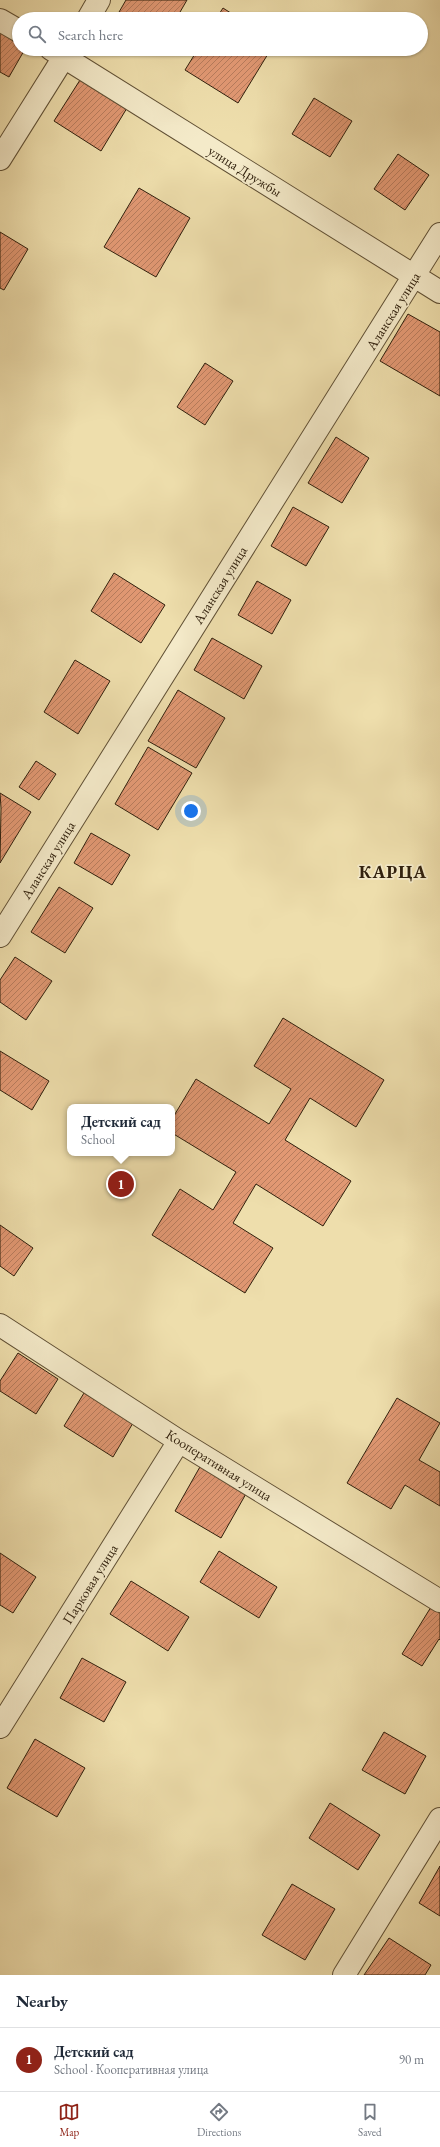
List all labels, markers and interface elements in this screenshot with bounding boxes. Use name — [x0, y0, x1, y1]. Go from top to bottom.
search box — [12, 12, 428, 56]
icon: search — [26, 23, 48, 45]
text: Search here — [58, 25, 123, 44]
street label: улица Дружбы — [205, 141, 286, 201]
street label: Аланская улица — [361, 268, 424, 354]
street label: Аланская улица — [188, 542, 251, 628]
your location — [181, 801, 201, 821]
street label: Аланская улица — [16, 817, 79, 903]
district label: КАРЦА — [359, 860, 427, 883]
popup — [67, 1104, 175, 1156]
text: Детский сад — [81, 1112, 161, 1131]
text: School — [81, 1131, 115, 1148]
pin: 1 — [108, 1169, 134, 1199]
street label: Кооперативная улица — [163, 1425, 276, 1505]
street label: Парковая улица — [58, 1540, 122, 1627]
text: Nearby — [16, 1990, 68, 2012]
text: Детский сад — [54, 2042, 134, 2061]
text: 1 — [26, 2051, 32, 2068]
text: 90 m — [399, 2051, 424, 2068]
text: School · Кооперативная улица — [54, 2061, 209, 2078]
tab: Map — [58, 2101, 80, 2139]
tab: Directions — [197, 2101, 241, 2139]
tab: Saved — [358, 2101, 382, 2139]

